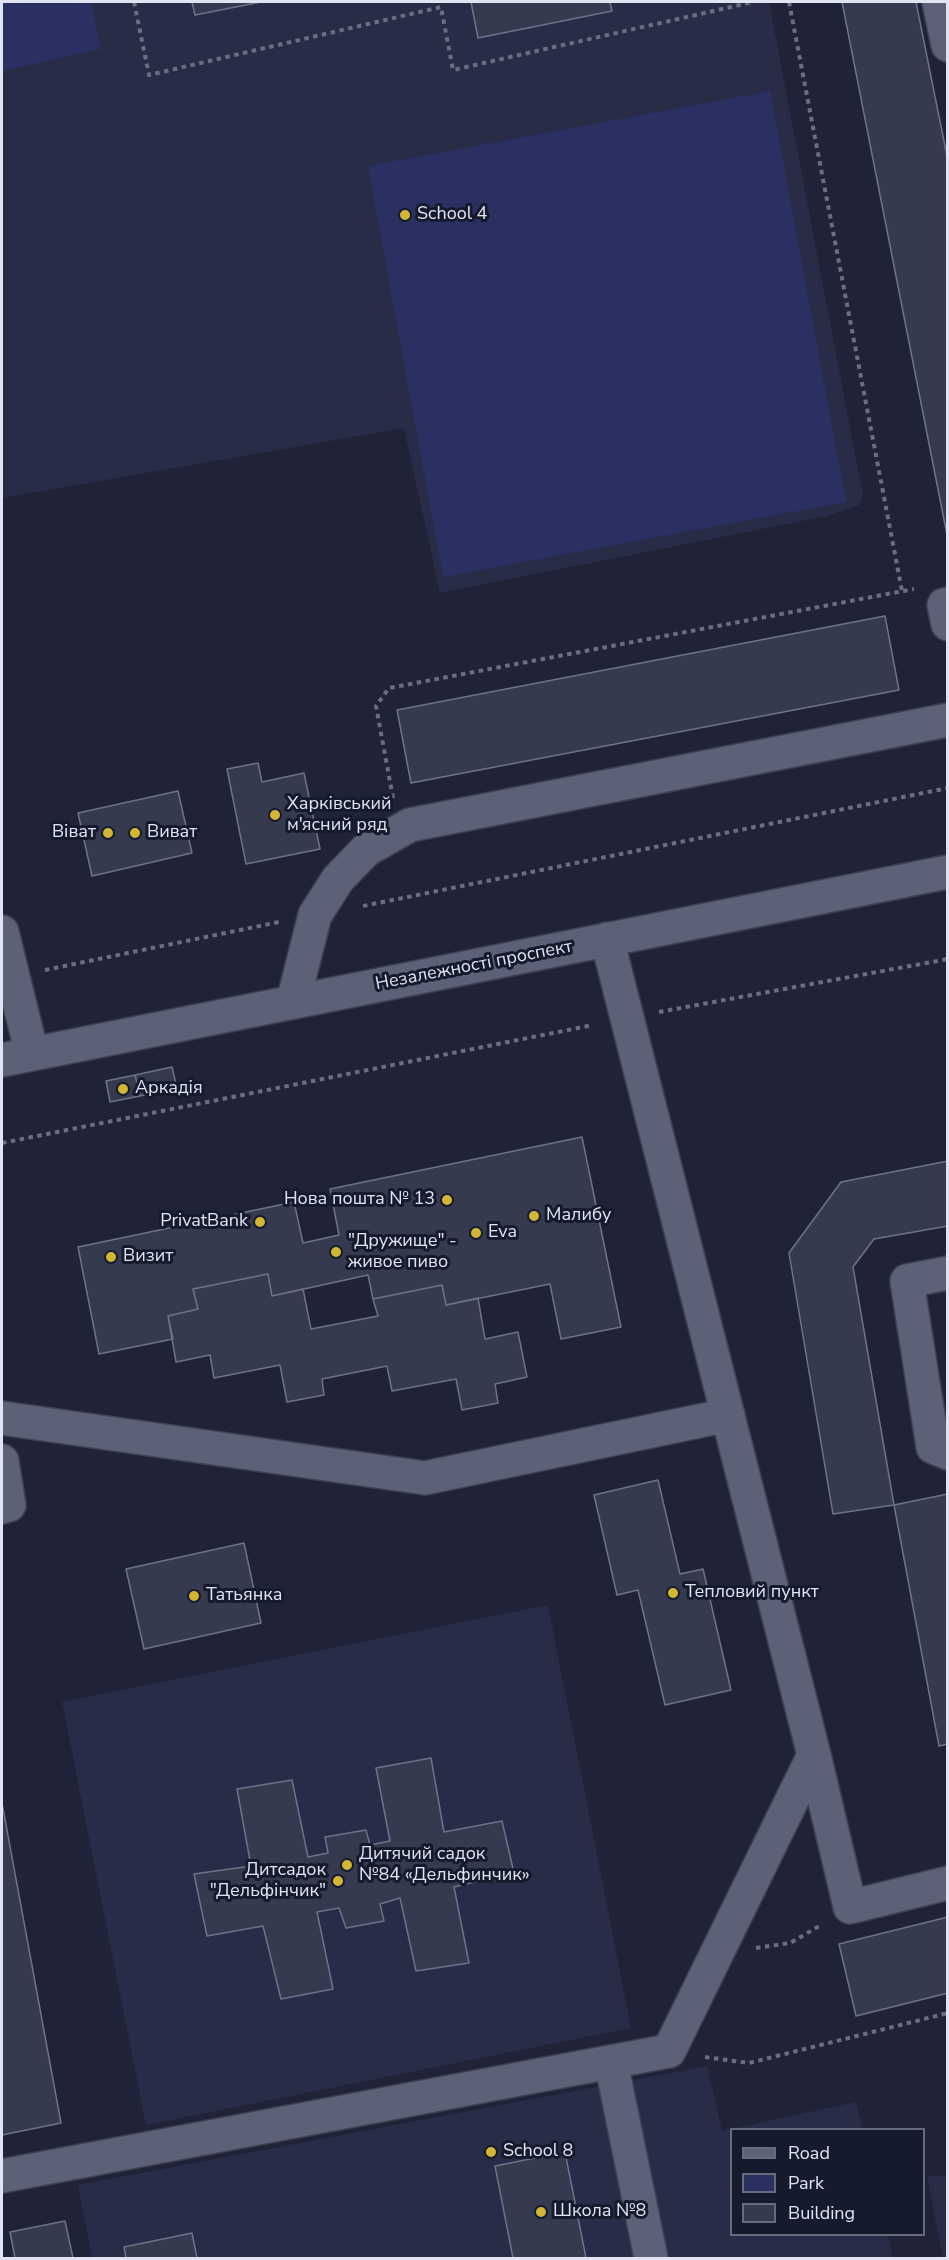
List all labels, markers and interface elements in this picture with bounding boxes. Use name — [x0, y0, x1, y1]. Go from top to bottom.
place label: School 4 — [417, 204, 487, 226]
marker: School 4 — [398, 208, 412, 222]
place label: Харківський м'ясний ряд — [287, 794, 391, 836]
marker: Харківський м'ясний ряд — [268, 808, 282, 822]
place label: Віват — [52, 822, 96, 844]
place label: Виват — [147, 822, 197, 844]
marker: Віват — [101, 826, 115, 840]
marker: Виват — [128, 826, 142, 840]
street label: Незалежності проспект — [374, 936, 574, 996]
place label: Аркадія — [135, 1078, 203, 1100]
marker: Аркадія — [116, 1082, 130, 1096]
place label: Нова пошта № 13 — [284, 1189, 435, 1211]
marker: Нова пошта № 13 — [440, 1193, 454, 1207]
place label: Малибу — [546, 1205, 611, 1227]
marker: Малибу — [527, 1209, 541, 1223]
place label: PrivatBank — [160, 1211, 248, 1233]
marker: PrivatBank — [253, 1215, 267, 1229]
place label: Eva — [488, 1222, 517, 1244]
marker: Eva — [469, 1226, 483, 1240]
place label: "Дружище" - живое пиво — [348, 1231, 457, 1274]
marker: "Дружище" - живое пиво — [329, 1245, 343, 1259]
place label: Визит — [123, 1246, 173, 1268]
marker: Визит — [104, 1250, 118, 1264]
place label: Тепловий пункт — [685, 1582, 819, 1604]
place label: Татьянка — [206, 1585, 282, 1607]
marker: Тепловий пункт — [666, 1586, 680, 1600]
marker: Татьянка — [187, 1589, 201, 1603]
place label: Дитячий садок №84 «Дельфинчик» — [359, 1844, 530, 1886]
marker: Дитячий садок №84 «Дельфинчик» — [340, 1858, 354, 1872]
place label: Дитсадок "Дельфінчик" — [210, 1860, 326, 1902]
marker: Дитсадок "Дельфінчик" — [331, 1874, 345, 1888]
legend — [730, 2128, 925, 2236]
place label: School 8 — [503, 2141, 573, 2163]
text: Road — [788, 2141, 830, 2165]
marker: School 8 — [484, 2145, 498, 2159]
text: Park — [788, 2171, 824, 2195]
place label: Школа №8 — [553, 2201, 646, 2223]
text: Building — [788, 2201, 855, 2225]
marker: Школа №8 — [534, 2205, 548, 2219]

